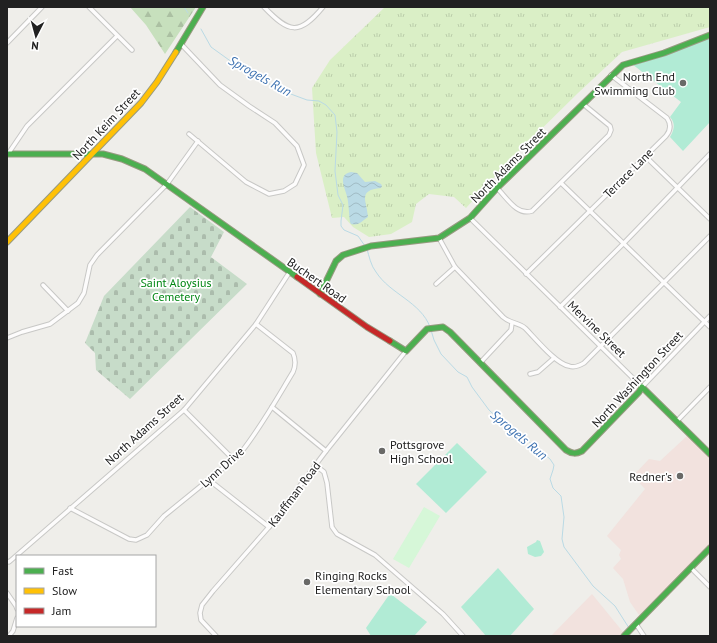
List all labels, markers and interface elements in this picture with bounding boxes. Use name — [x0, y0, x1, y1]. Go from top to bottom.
north arrow — [16, 16, 56, 56]
text: N — [31, 39, 39, 53]
water label: Sprogels Run — [226, 52, 295, 100]
place label: North End Swimming Club — [594, 69, 675, 98]
marker: North End Swimming Club — [678, 78, 688, 88]
street label: North Keim Street — [69, 85, 143, 163]
street label: North Adams Street — [467, 124, 549, 206]
street label: Terrace Lane — [600, 145, 656, 201]
street label: Buchert Road — [285, 254, 349, 306]
park label: Saint Aloysius Cemetery — [140, 275, 212, 304]
street label: Mervine Street — [565, 297, 629, 361]
street label: North Washington Street — [588, 328, 686, 430]
street label: North Adams Street — [102, 390, 186, 468]
water label: Sprogels Run — [487, 406, 551, 464]
place label: Pottsgrove High School — [390, 437, 453, 466]
street label: Lynn Drive — [197, 443, 247, 491]
marker: Pottsgrove High School — [377, 446, 387, 456]
street label: Kauffman Road — [265, 458, 323, 530]
place label: Redner's — [629, 469, 672, 484]
marker: Redner's — [675, 471, 685, 481]
legend — [16, 555, 156, 627]
text: Fast — [52, 563, 73, 578]
place label: Ringing Rocks Elementary School — [315, 568, 411, 597]
marker: Ringing Rocks Elementary School — [302, 577, 312, 587]
text: Slow — [52, 583, 77, 598]
text: Jam — [51, 603, 71, 618]

